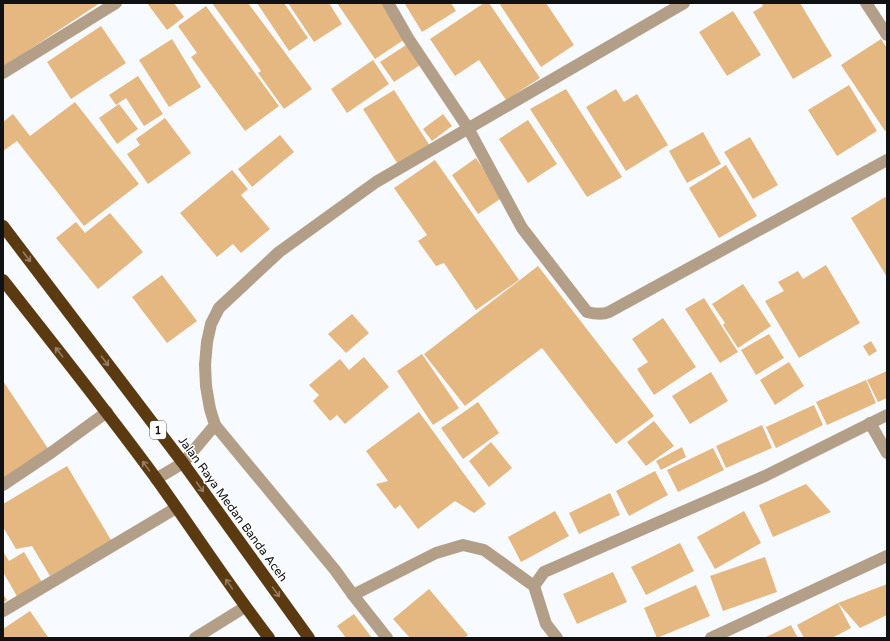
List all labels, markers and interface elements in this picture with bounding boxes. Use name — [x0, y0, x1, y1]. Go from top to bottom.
one-way arrow — [22, 252, 31, 263]
one-way arrow — [55, 346, 63, 357]
one-way arrow — [101, 355, 110, 366]
road number: 1 — [150, 421, 166, 439]
street label: Jalan Raya Medan Banda Aceh — [176, 434, 290, 584]
one-way arrow — [142, 461, 150, 472]
one-way arrow — [196, 481, 204, 492]
one-way arrow — [225, 579, 233, 590]
one-way arrow — [272, 587, 280, 598]

